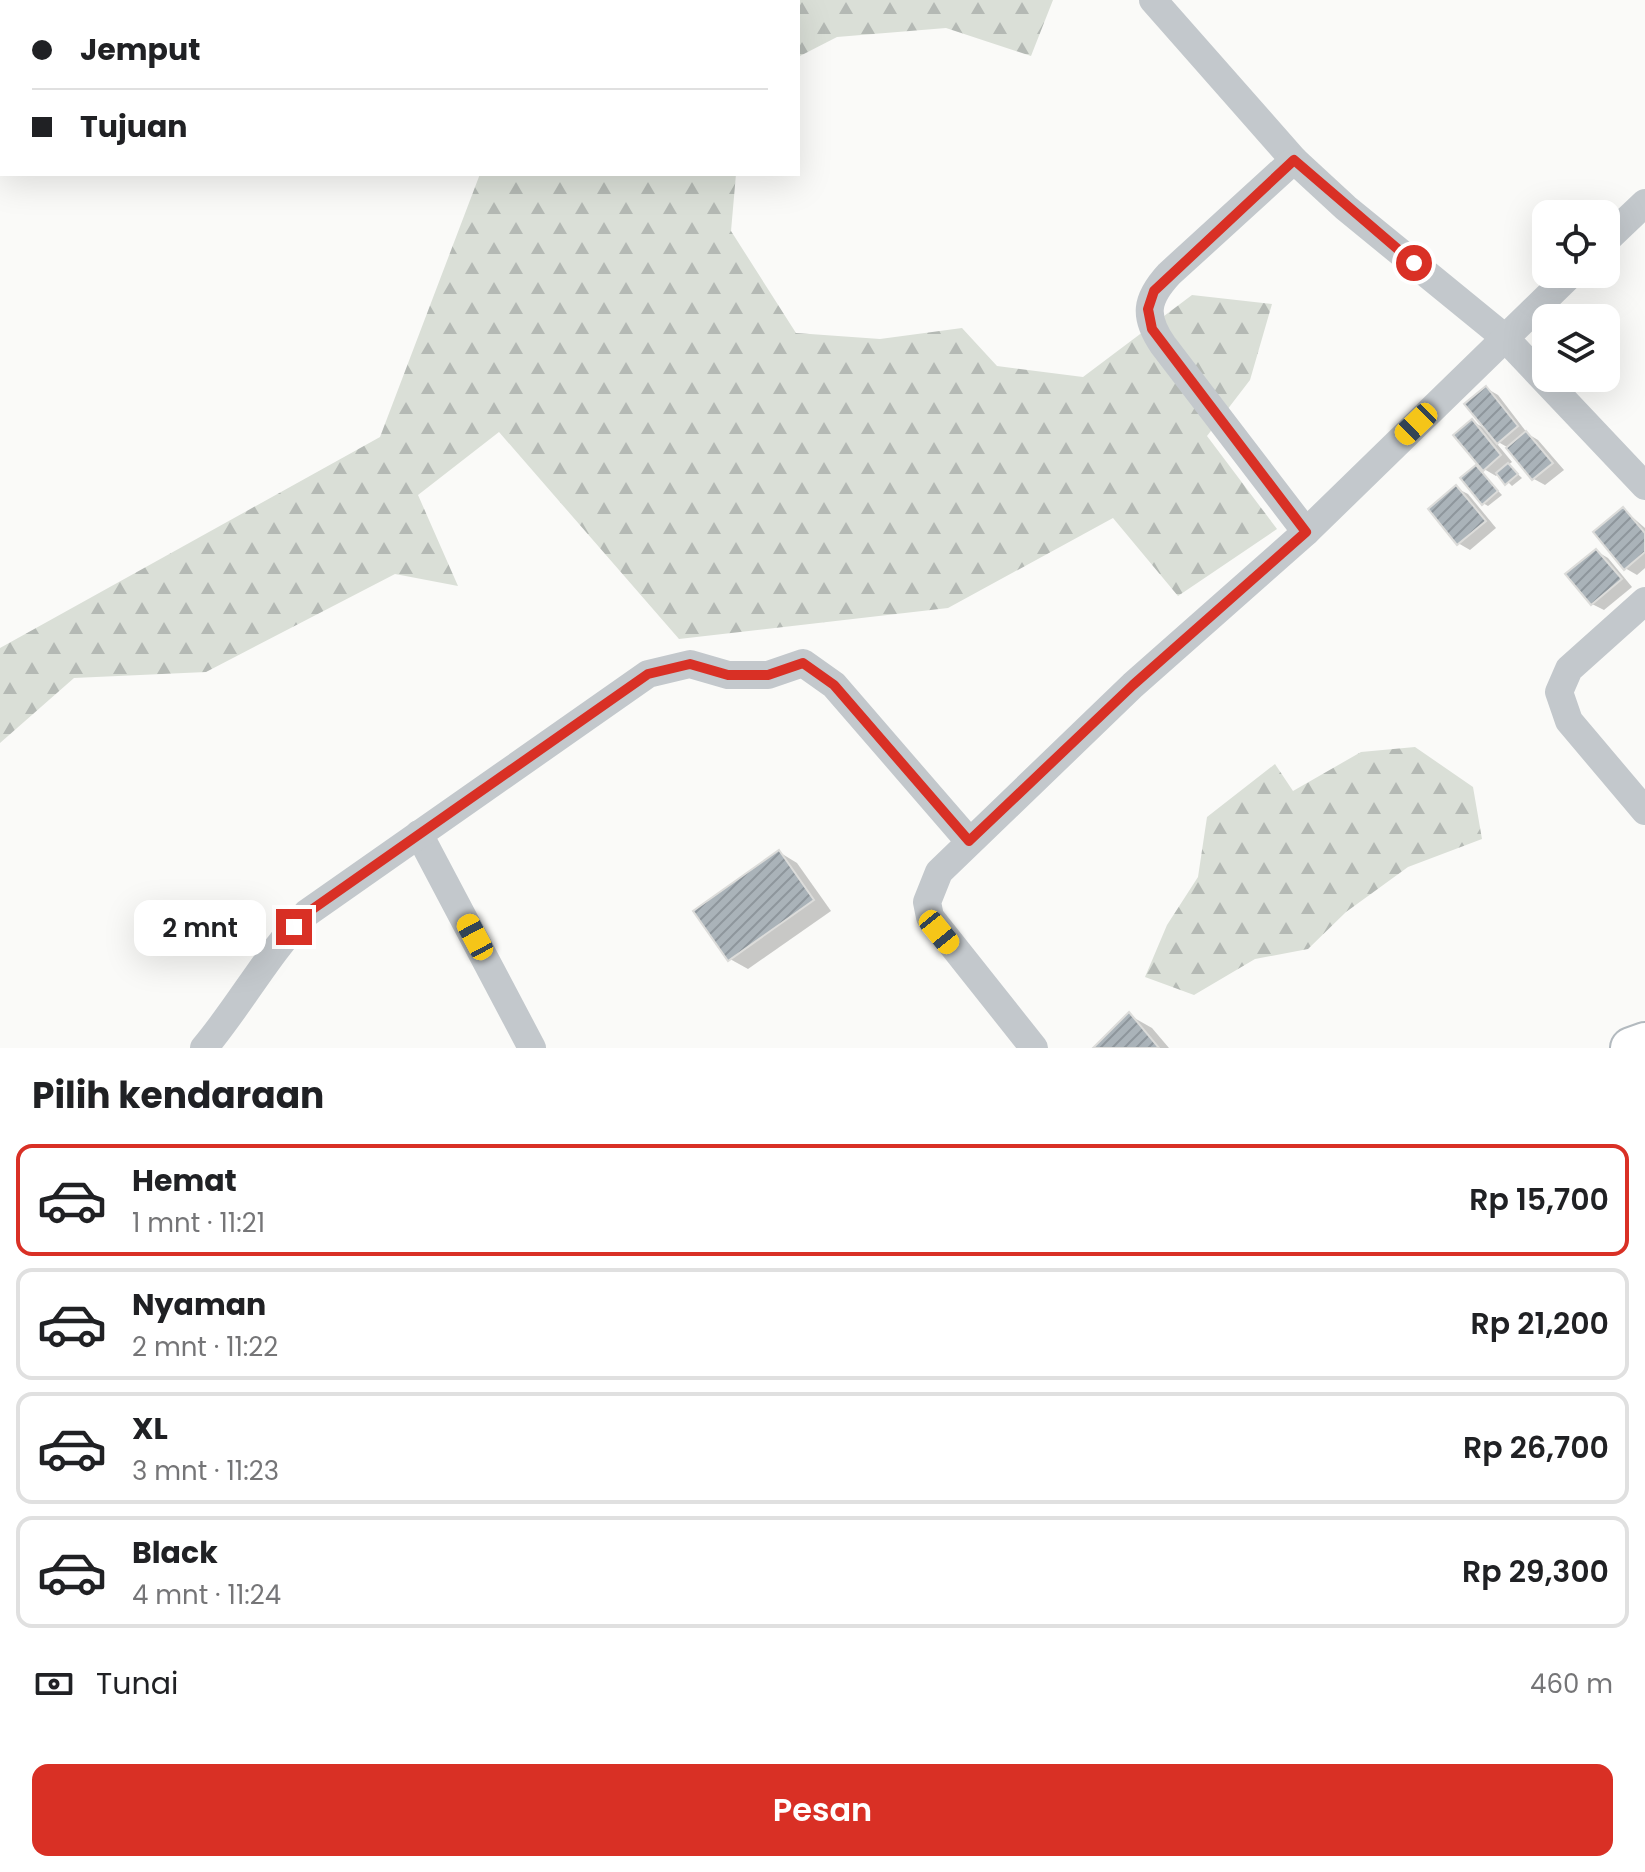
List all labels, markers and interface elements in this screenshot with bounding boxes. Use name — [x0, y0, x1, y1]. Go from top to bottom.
text: Jemput — [80, 28, 200, 71]
text: Tujuan — [80, 105, 188, 148]
map controls — [1532, 200, 1620, 392]
button: locate — [1532, 200, 1620, 288]
route start — [1396, 245, 1432, 281]
button: layers — [1532, 304, 1620, 392]
car — [1390, 399, 1442, 449]
callout: 2 mnt — [134, 899, 266, 955]
car — [915, 906, 963, 958]
route end — [276, 909, 312, 945]
text: 2 mnt — [162, 910, 238, 946]
car — [453, 910, 497, 964]
text: Pilih kendaraan — [32, 1070, 324, 1121]
text: Hemat — [132, 1159, 237, 1202]
icon: car — [36, 1164, 108, 1236]
text: Rp 15,700 — [1469, 1178, 1609, 1221]
text: 1 mnt · 11:21 — [132, 1205, 265, 1241]
text: Nyaman — [132, 1283, 266, 1326]
icon: car — [36, 1288, 108, 1360]
text: Rp 21,200 — [1471, 1302, 1609, 1345]
text: 2 mnt · 11:22 — [132, 1329, 278, 1365]
text: XL — [132, 1407, 168, 1450]
icon: car — [36, 1412, 108, 1484]
text: Rp 26,700 — [1463, 1426, 1609, 1469]
text: 3 mnt · 11:23 — [132, 1453, 279, 1489]
text: Black — [132, 1531, 218, 1574]
icon: car — [36, 1536, 108, 1608]
text: Rp 29,300 — [1462, 1550, 1609, 1593]
text: 4 mnt · 11:24 — [132, 1577, 281, 1613]
icon: cash — [32, 1662, 76, 1706]
text: Tunai — [96, 1662, 178, 1705]
text: 460 m — [1530, 1666, 1613, 1702]
button: Pesan — [32, 1764, 1613, 1856]

